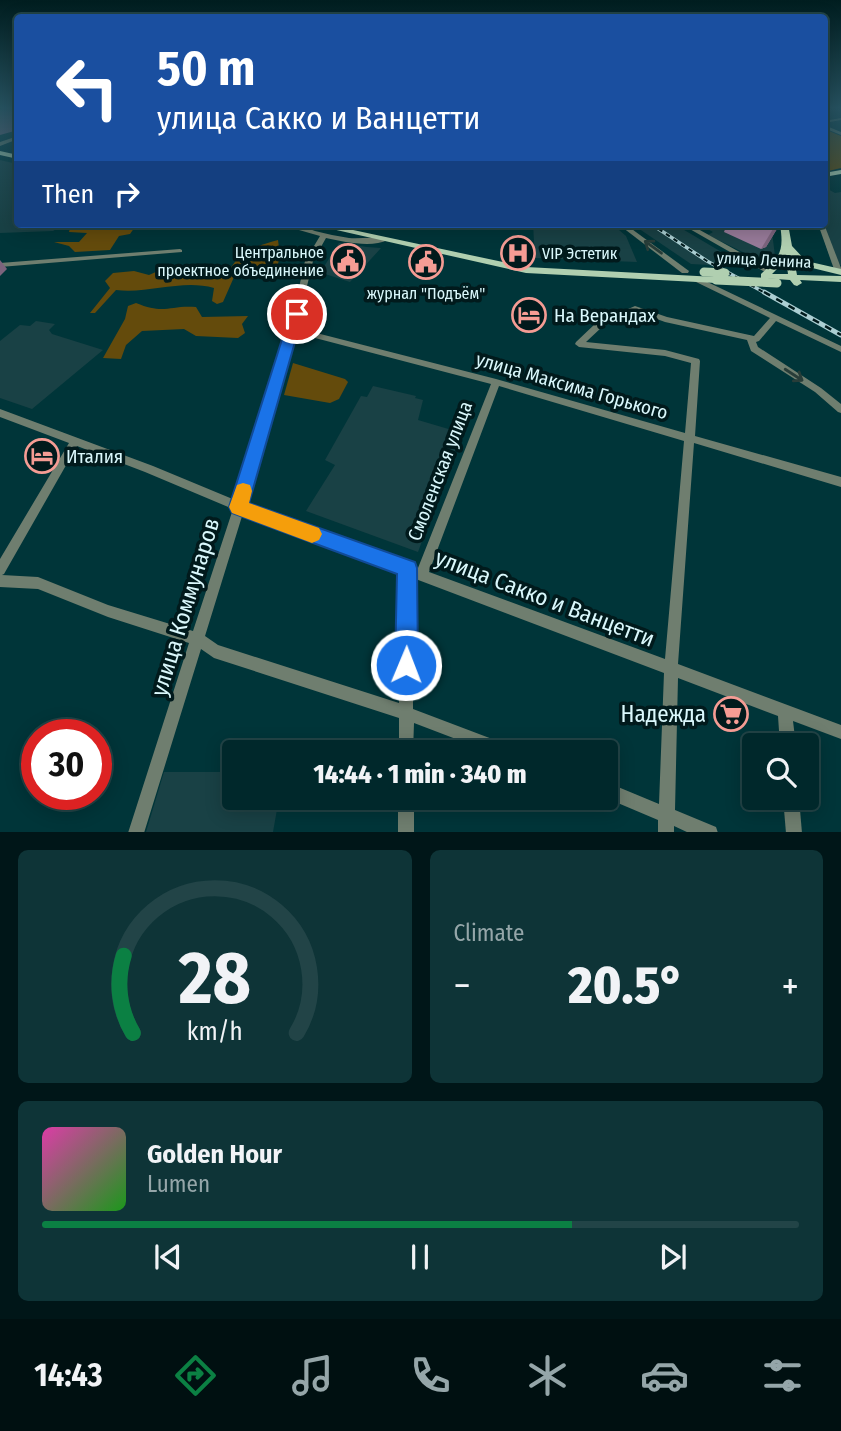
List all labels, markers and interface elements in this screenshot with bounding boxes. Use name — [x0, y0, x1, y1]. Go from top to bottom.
text: 50 m — [157, 39, 255, 98]
icon: left — [42, 42, 133, 133]
text: улица Сакко и Ванцетти — [157, 99, 481, 137]
icon: right — [108, 175, 146, 213]
text: Then — [42, 179, 94, 210]
hospital icon: VIP Эстетик — [499, 234, 537, 272]
one-way arrow — [644, 240, 663, 255]
public building icon: Центральное проектное объединение — [329, 242, 367, 280]
place label: Центральное проектное объединение — [157, 243, 324, 280]
public building icon: журнал "Подъём" — [407, 243, 445, 281]
place label: VIP Эстетик — [542, 244, 618, 263]
street label: улица Ленина — [716, 248, 812, 272]
pin — [267, 284, 327, 344]
place label: журнал "Подъём" — [367, 284, 485, 303]
icon: arrive — [278, 295, 316, 333]
hotel icon: На Верандах — [510, 296, 548, 334]
place label: На Верандах — [554, 304, 656, 327]
street label: улица Максима Горького — [473, 348, 671, 424]
one-way arrow — [784, 368, 804, 382]
street label: Смоленская улица — [403, 398, 477, 544]
hotel icon: Италия — [23, 437, 61, 475]
place label: Италия — [66, 445, 123, 468]
street label: улица Коммунаров — [145, 515, 225, 699]
street label: улица Сакко и Ванцетти — [431, 543, 659, 653]
position arrow — [369, 628, 443, 702]
supermarket icon: Надежда — [712, 695, 750, 733]
place label: Надежда — [621, 700, 706, 728]
speed limit sign: 30 — [21, 719, 112, 810]
map controls — [742, 733, 819, 810]
button: search — [742, 733, 819, 810]
text: 14:44 · 1 min · 340 m — [314, 759, 526, 790]
text: Climate — [454, 919, 524, 947]
text: 28 — [178, 935, 251, 1022]
text: 20.5° — [568, 954, 684, 1017]
text: − — [454, 963, 471, 1009]
text: + — [782, 963, 799, 1009]
text: km/h — [187, 1016, 243, 1046]
text: Golden Hour — [147, 1139, 282, 1170]
text: Lumen — [147, 1170, 210, 1198]
icon: previous — [149, 1238, 187, 1276]
icon: pause — [401, 1238, 439, 1276]
icon: next — [654, 1238, 692, 1276]
icon: directions — [171, 1351, 220, 1400]
icon: music — [288, 1351, 337, 1400]
icon: phone — [406, 1351, 455, 1400]
icon: climate — [523, 1351, 572, 1400]
icon: car — [640, 1351, 689, 1400]
icon: filters — [758, 1351, 807, 1400]
text: 14:43 — [34, 1356, 103, 1394]

